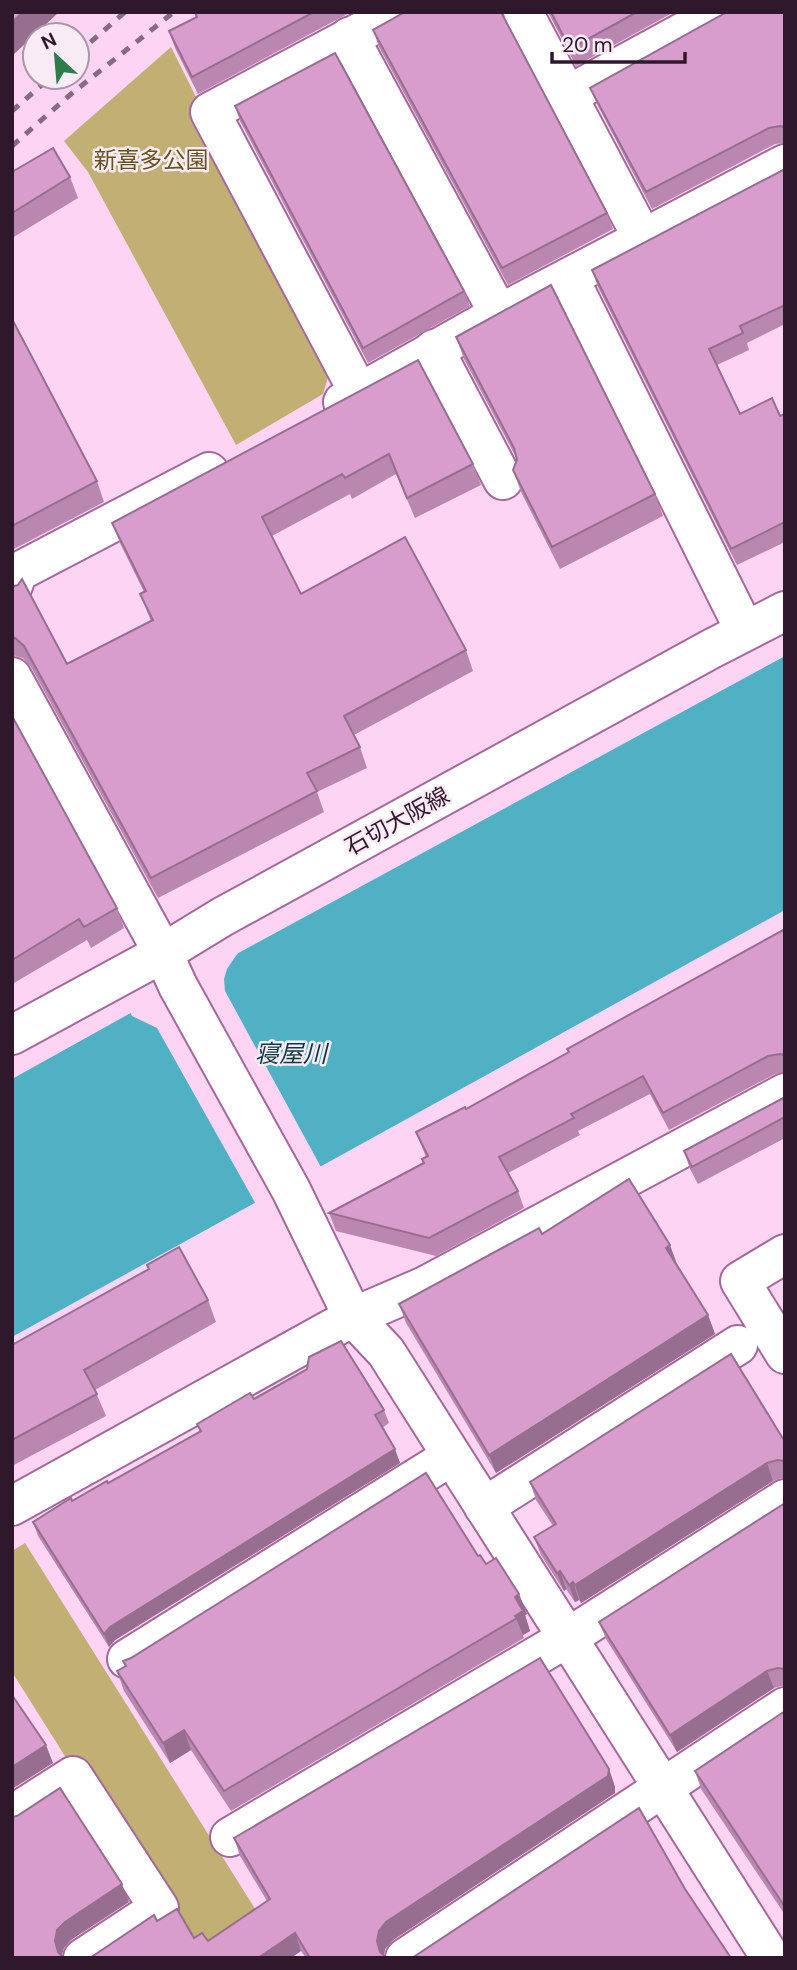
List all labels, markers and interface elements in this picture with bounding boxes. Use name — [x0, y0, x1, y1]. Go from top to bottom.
north arrow — [21, 21, 91, 91]
scale bar — [552, 21, 685, 65]
text: N — [37, 27, 60, 55]
text: 20 m — [562, 31, 613, 59]
park label: 新喜多公園 — [94, 145, 209, 175]
street label: 石切大阪線 — [339, 780, 455, 862]
water label: 寝屋川 — [255, 1038, 330, 1069]

